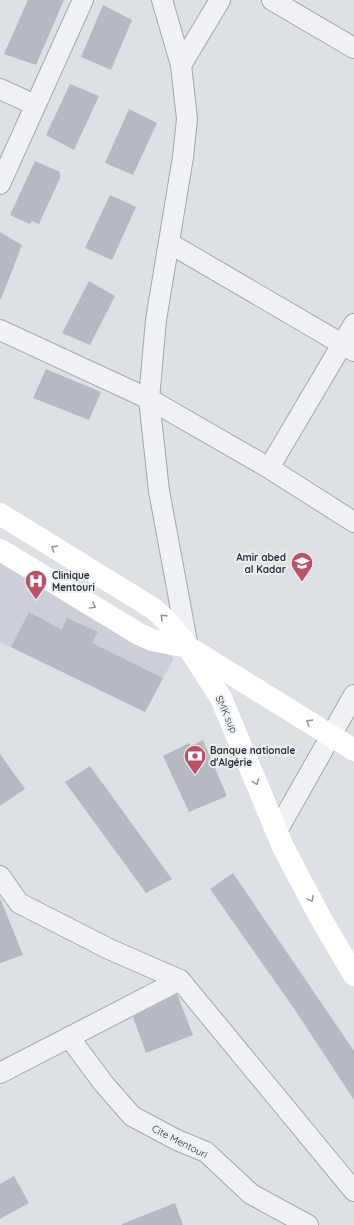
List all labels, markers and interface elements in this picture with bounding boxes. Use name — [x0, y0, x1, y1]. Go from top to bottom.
one-way arrow — [51, 545, 58, 552]
school or university icon: Amir abed al Kadar — [289, 550, 315, 583]
place label: Amir abed al Kadar — [236, 551, 287, 576]
hospital icon: Clinique Mentouri — [23, 568, 49, 601]
place label: Clinique Mentouri — [52, 569, 95, 594]
one-way arrow — [89, 601, 96, 609]
one-way arrow — [160, 615, 168, 622]
street label: SMK sup — [213, 693, 241, 735]
one-way arrow — [306, 720, 313, 727]
bank icon: Banque nationale d'Algérie — [182, 743, 208, 776]
place label: Banque nationale d'Algérie — [210, 744, 295, 769]
one-way arrow — [251, 778, 259, 785]
one-way arrow — [306, 895, 313, 902]
street label: Cite Mentouri — [150, 1122, 210, 1161]

